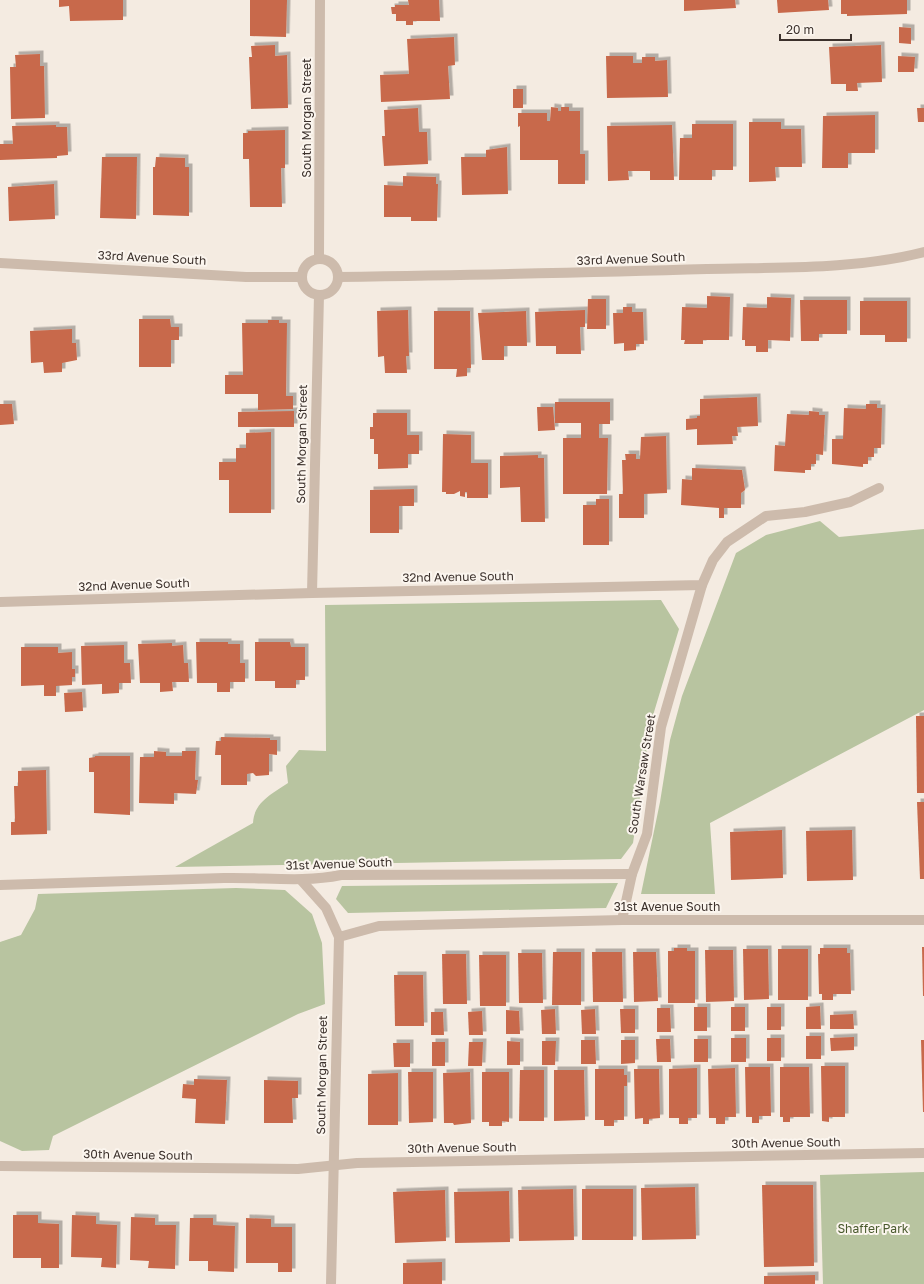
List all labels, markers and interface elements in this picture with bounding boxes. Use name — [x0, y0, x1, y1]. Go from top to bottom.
scale bar — [780, 16, 851, 42]
text: 20 m — [786, 22, 814, 37]
street label: South Morgan Street — [299, 58, 314, 178]
street label: 33rd Avenue South — [97, 247, 207, 268]
street label: 33rd Avenue South — [576, 249, 686, 268]
street label: South Morgan Street — [293, 384, 310, 504]
street label: 32nd Avenue South — [402, 568, 514, 585]
street label: 32nd Avenue South — [78, 575, 190, 594]
street label: South Warsaw Street — [625, 713, 658, 835]
street label: 31st Avenue South — [285, 854, 393, 873]
street label: 31st Avenue South — [614, 899, 720, 914]
street label: South Morgan Street — [313, 1015, 330, 1135]
street label: 30th Avenue South — [731, 1134, 841, 1151]
street label: 30th Avenue South — [407, 1139, 517, 1156]
street label: 30th Avenue South — [83, 1146, 193, 1163]
park label: Shaffer Park — [837, 1221, 909, 1236]

